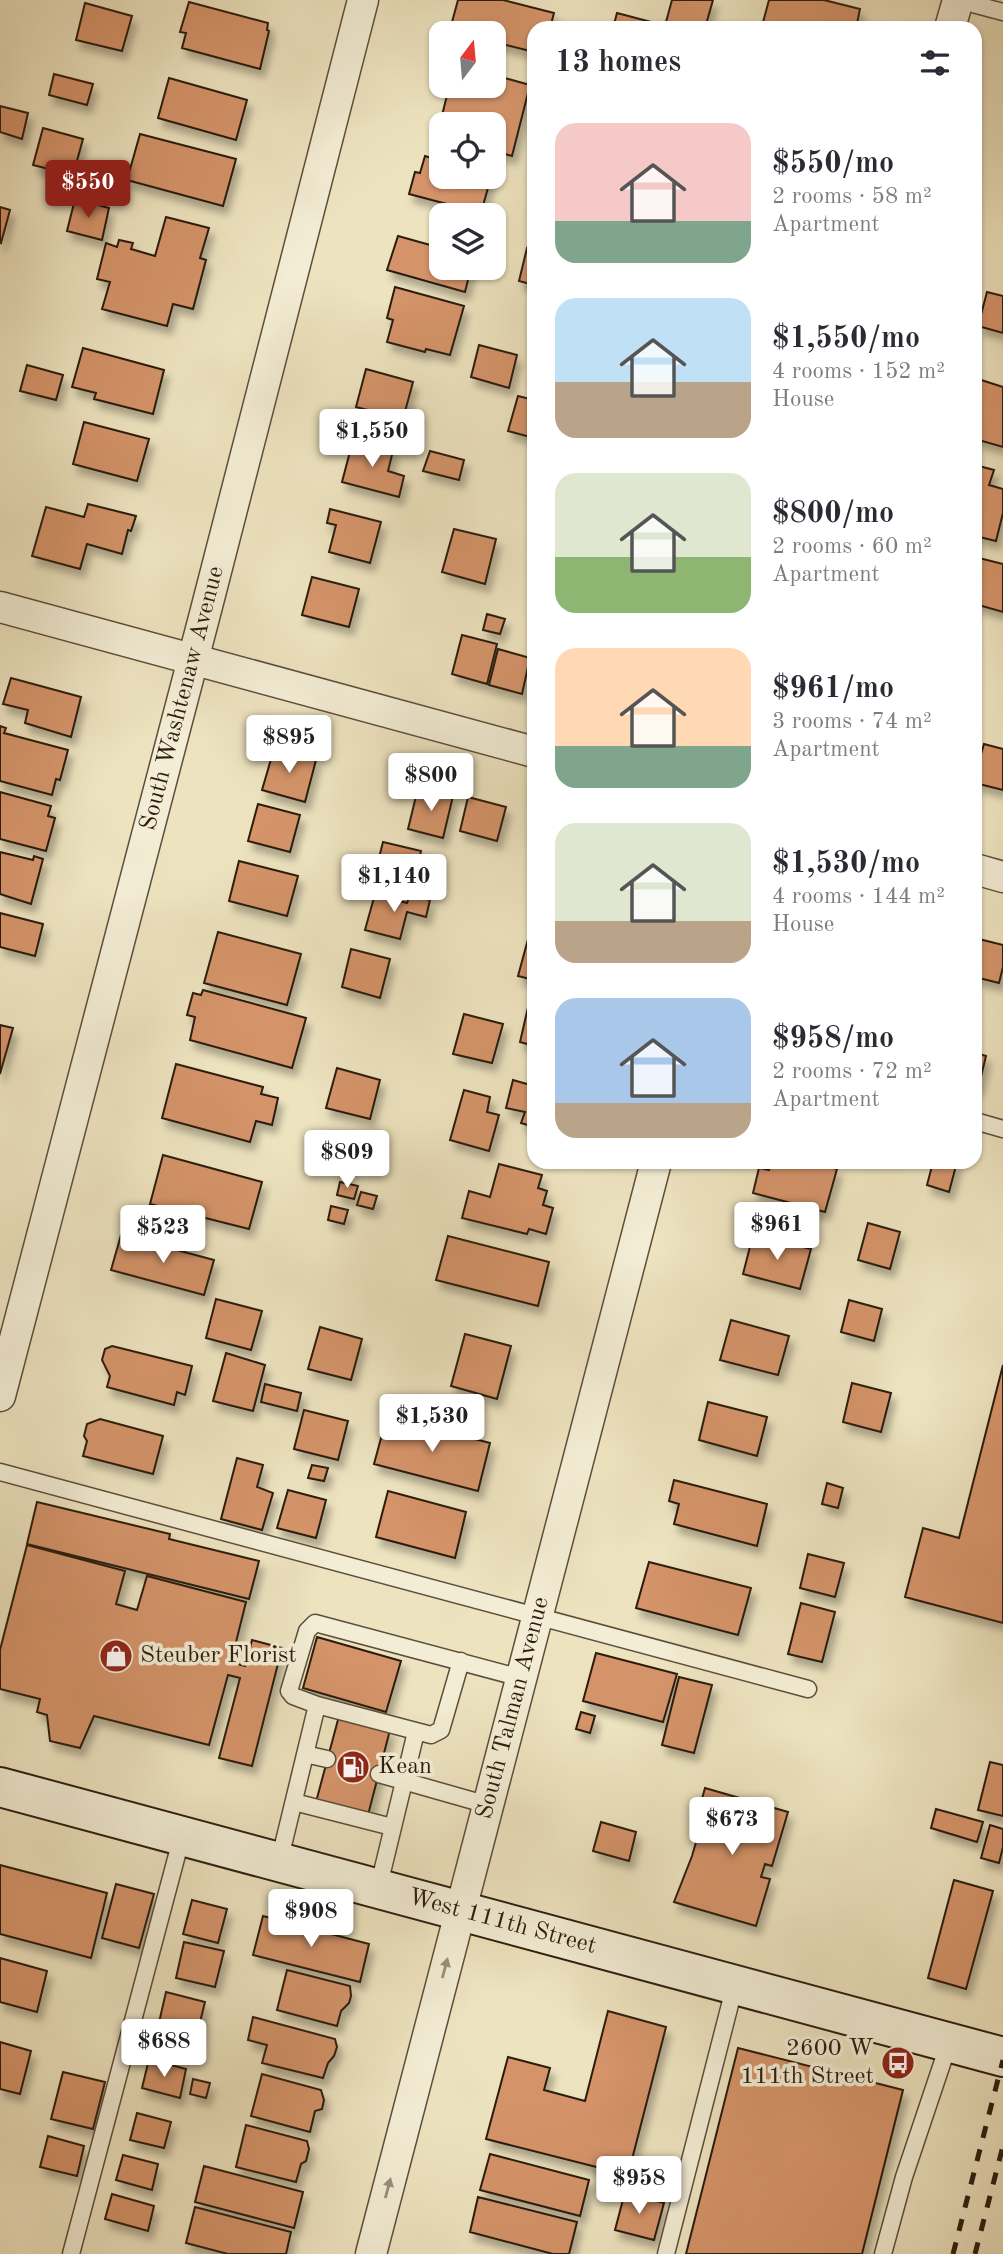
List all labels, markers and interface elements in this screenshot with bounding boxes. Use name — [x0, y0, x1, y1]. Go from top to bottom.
north arrow — [429, 21, 506, 98]
map controls — [429, 21, 506, 280]
icon: filters — [916, 44, 954, 82]
text: 13 homes — [555, 48, 681, 78]
button: locate — [429, 112, 506, 189]
text: $550/mo — [772, 149, 894, 179]
icon: home — [611, 151, 695, 235]
pin: $550 — [47, 160, 129, 220]
text: $550 — [61, 171, 115, 194]
text: 2 rooms · 58 m² — [772, 185, 932, 208]
button: layers — [429, 203, 506, 280]
text: Apartment — [772, 213, 880, 236]
text: $1,550/mo — [772, 324, 920, 354]
icon: home — [611, 326, 695, 410]
text: 4 rooms · 152 m² — [772, 360, 945, 383]
text: House — [772, 388, 834, 411]
pin: $1,550 — [315, 410, 429, 469]
text: $1,550 — [335, 420, 409, 443]
text: $800/mo — [772, 499, 894, 529]
icon: home — [611, 501, 695, 585]
text: 2 rooms · 60 m² — [772, 535, 932, 558]
text: Apartment — [772, 563, 880, 586]
street label: South Washtenaw Avenue — [137, 564, 229, 833]
text: $961/mo — [772, 674, 894, 704]
icon: home — [611, 676, 695, 760]
text: 3 rooms · 74 m² — [772, 710, 932, 733]
pin: $895 — [248, 716, 330, 775]
text: $895 — [262, 726, 316, 749]
text: Apartment — [772, 738, 880, 761]
pin: $800 — [390, 754, 472, 813]
text: $800 — [404, 764, 458, 787]
text: $1,530/mo — [772, 849, 920, 879]
icon: home — [611, 851, 695, 935]
pin: $1,140 — [337, 855, 451, 914]
text: $1,140 — [357, 865, 431, 888]
text: 4 rooms · 144 m² — [772, 885, 945, 908]
text: House — [772, 913, 834, 936]
text: $958/mo — [772, 1024, 894, 1054]
icon: home — [611, 1026, 695, 1110]
text: 2 rooms · 72 m² — [772, 1060, 932, 1083]
text: Apartment — [772, 1088, 880, 1111]
pin: $809 — [306, 1130, 388, 1190]
text: $809 — [320, 1141, 374, 1164]
pin: $961 — [736, 1202, 818, 1262]
pin: $523 — [122, 1206, 204, 1265]
text: $961 — [750, 1213, 804, 1236]
text: $523 — [136, 1216, 190, 1239]
pin: $1,530 — [375, 1394, 489, 1454]
text: $1,530 — [395, 1405, 469, 1428]
street label: South Talman Avenue — [473, 1594, 554, 1822]
shop icon: Steuber Florist — [97, 1637, 135, 1675]
place label: Steuber Florist — [140, 1644, 297, 1668]
fuel station icon: Kean — [334, 1748, 372, 1786]
place label: Kean — [378, 1755, 432, 1779]
pin: $673 — [691, 1798, 773, 1857]
text: $673 — [705, 1808, 759, 1831]
street label: West 111th Street — [406, 1885, 599, 1959]
pin: $908 — [270, 1890, 352, 1949]
text: $908 — [284, 1900, 338, 1923]
one-way arrow — [440, 1957, 451, 1979]
pin: $688 — [123, 2020, 205, 2079]
text: $688 — [137, 2030, 191, 2053]
place label: 2600 W 111th Street — [740, 2037, 874, 2089]
bus stop icon: 2600 W 111th Street — [879, 2044, 917, 2082]
pin: $958 — [598, 2156, 680, 2216]
text: $958 — [612, 2167, 666, 2190]
one-way arrow — [383, 2177, 394, 2199]

